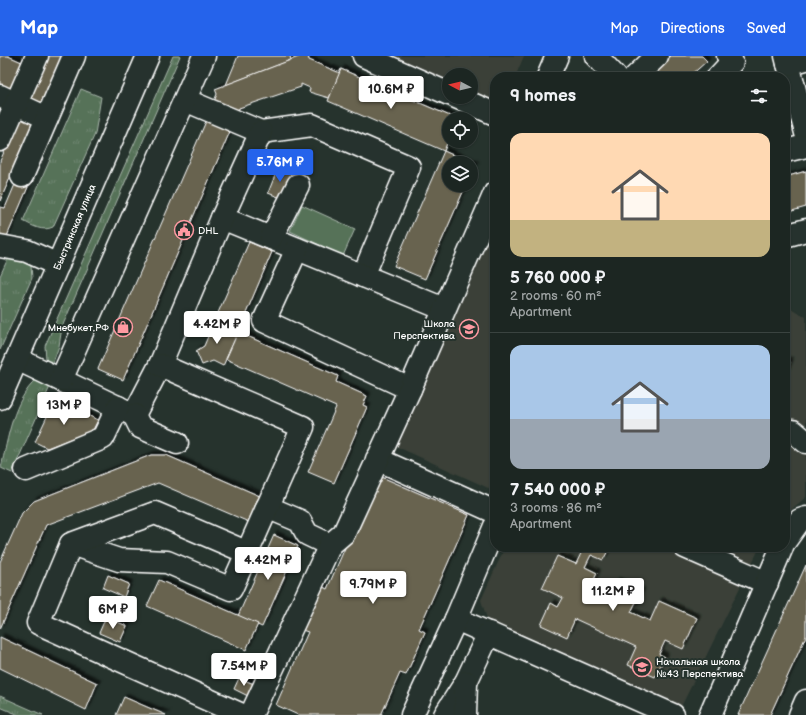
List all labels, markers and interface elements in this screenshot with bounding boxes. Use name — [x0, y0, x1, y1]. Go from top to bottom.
text: Map — [20, 17, 58, 40]
text: Map — [610, 20, 638, 37]
text: Directions — [660, 20, 725, 37]
text: Saved — [747, 20, 786, 37]
north arrow — [442, 68, 478, 104]
map controls — [442, 68, 478, 192]
pin: 10.6M ₽ — [354, 76, 428, 110]
text: 10.6M ₽ — [368, 81, 414, 97]
icon: filters — [748, 85, 770, 107]
text: 9 homes — [510, 86, 576, 106]
button: locate — [442, 112, 478, 148]
pin: 5.76M ₽ — [243, 149, 317, 183]
text: 5.76M ₽ — [256, 154, 304, 170]
button: layers — [442, 156, 478, 192]
icon: home — [604, 159, 676, 231]
street label: Быстринская улица — [51, 182, 99, 272]
public building icon: DHL — [173, 219, 195, 241]
place label: DHL — [198, 225, 219, 237]
text: 5 760 000 ₽ — [510, 268, 605, 288]
text: 2 rooms · 60 m² — [510, 288, 602, 304]
text: Apartment — [510, 304, 571, 320]
pin: 4.42M ₽ — [180, 311, 254, 345]
shop icon: Мнебукет.РФ — [112, 316, 134, 338]
text: 4.42M ₽ — [193, 316, 241, 332]
place label: Школа Перспектива — [393, 318, 455, 342]
school or university icon: Школа Перспектива — [458, 318, 480, 340]
place label: Мнебукет.РФ — [48, 322, 109, 334]
icon: home — [604, 371, 676, 443]
pin: 13M ₽ — [36, 392, 92, 426]
text: 13M ₽ — [46, 397, 82, 413]
text: 7 540 000 ₽ — [510, 480, 605, 500]
text: 3 rooms · 86 m² — [510, 500, 602, 516]
text: Apartment — [510, 516, 571, 532]
pin: 4.42M ₽ — [231, 547, 305, 581]
text: 4.42M ₽ — [244, 552, 292, 568]
pin: 9.79M ₽ — [336, 571, 410, 605]
text: 9.79M ₽ — [349, 576, 397, 592]
pin: 11.2M ₽ — [576, 578, 650, 612]
text: 11.2M ₽ — [591, 583, 635, 599]
pin: 6M ₽ — [89, 596, 137, 630]
text: 6M ₽ — [98, 601, 128, 617]
pin: 7.54M ₽ — [207, 653, 281, 687]
school or university icon: Начальная школа №43 Перспектива — [631, 656, 653, 678]
place label: Начальная школа №43 Перспектива — [656, 656, 743, 680]
text: 7.54M ₽ — [220, 658, 268, 674]

